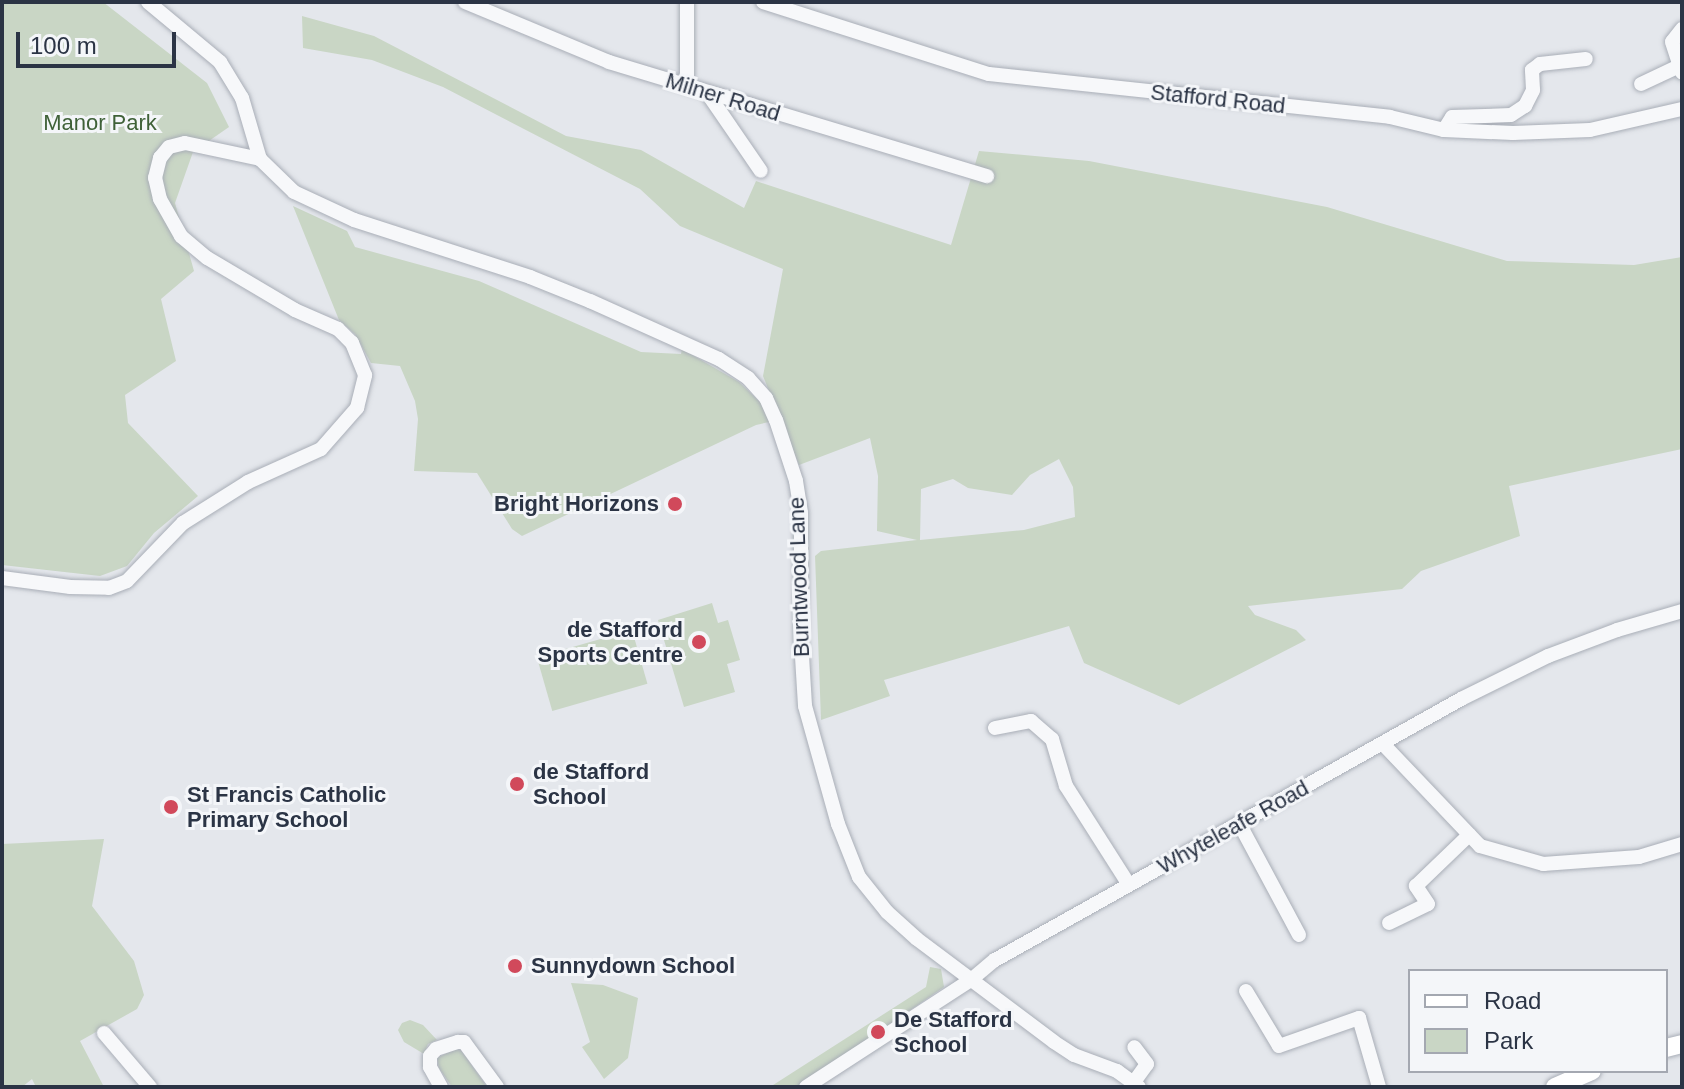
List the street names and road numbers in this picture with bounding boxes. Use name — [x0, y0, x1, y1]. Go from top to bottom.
street label: Milner Road — [662, 67, 784, 127]
street label: Stafford Road — [1149, 79, 1287, 119]
street label: Burntwood Lane — [783, 496, 815, 658]
street label: Whyteleafe Road — [1153, 775, 1313, 879]

